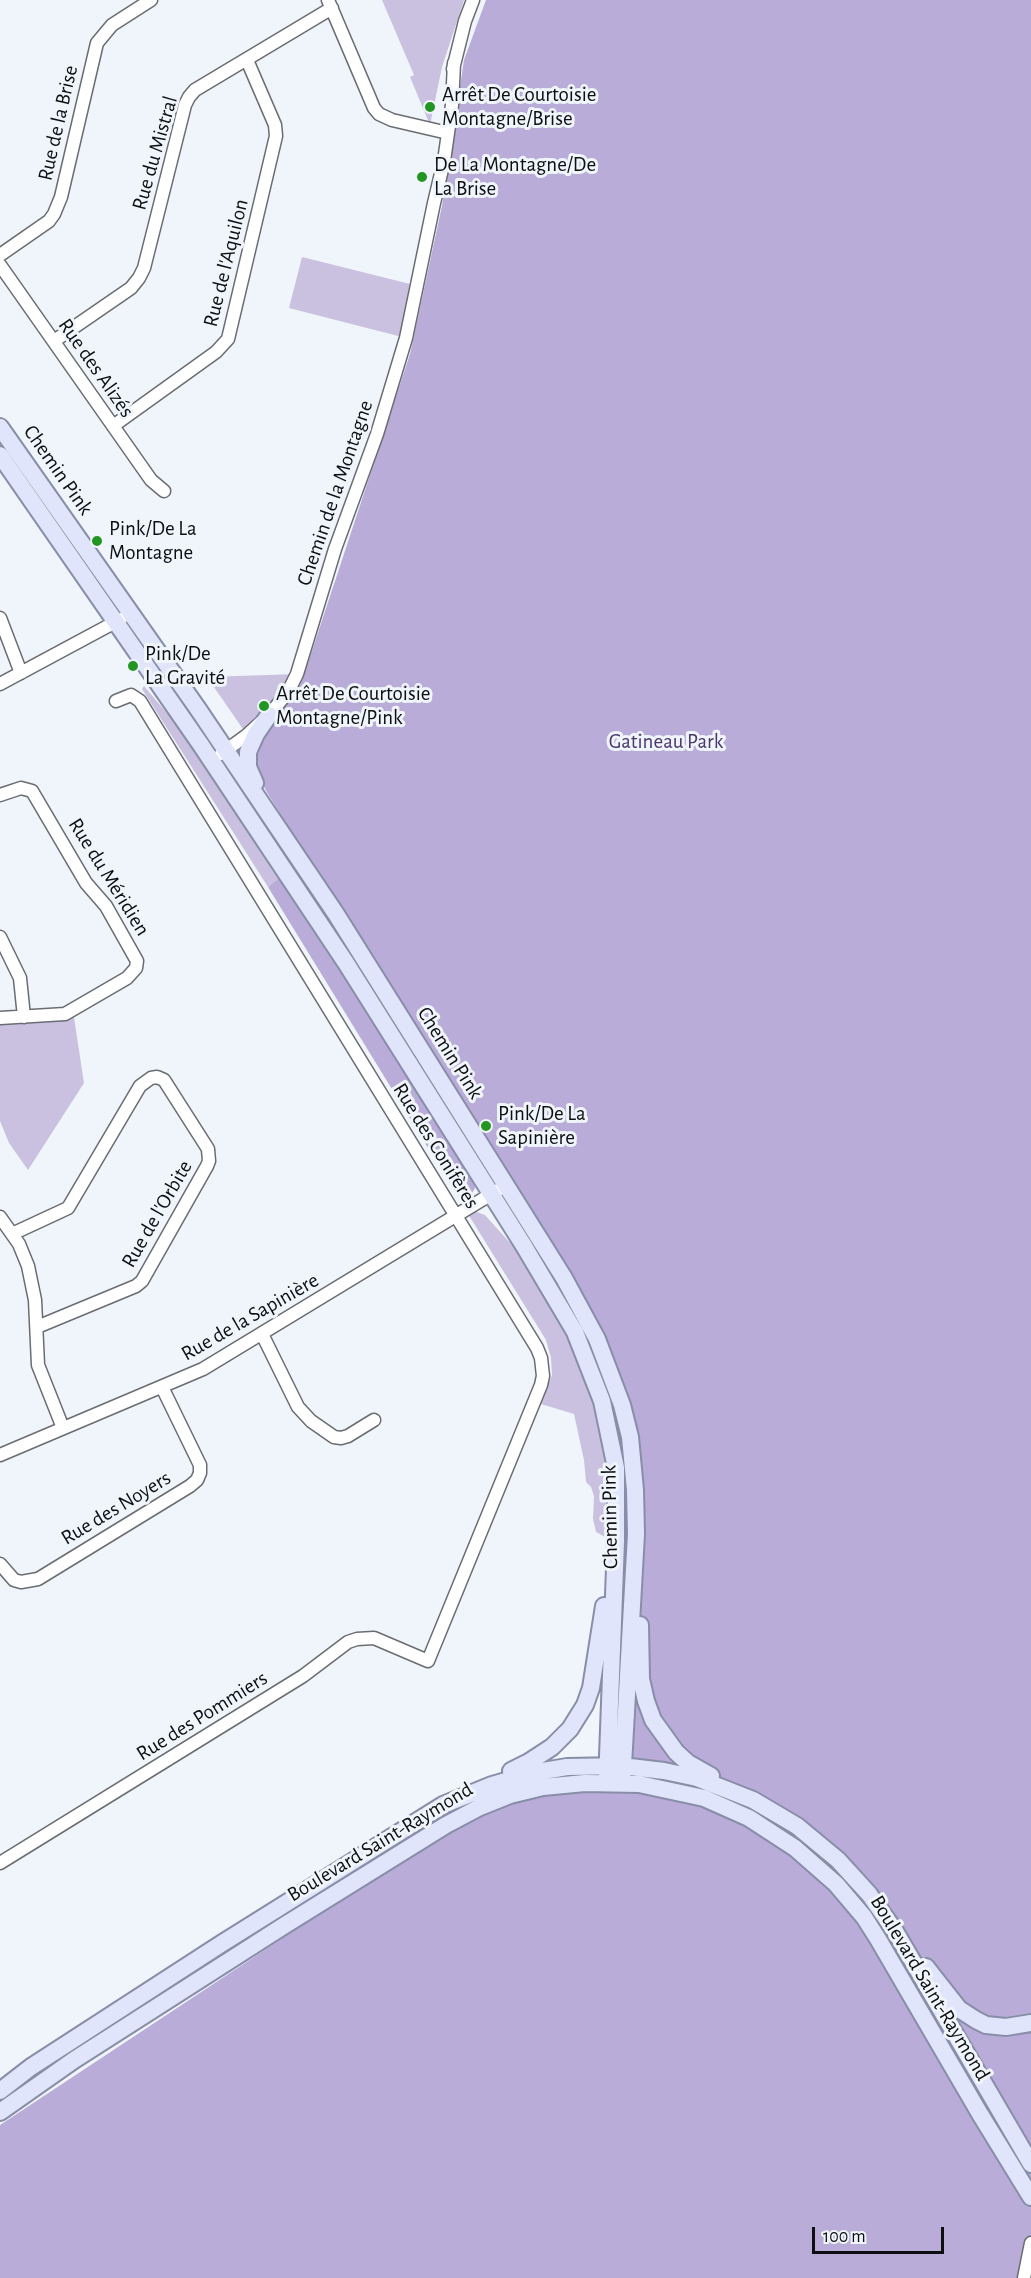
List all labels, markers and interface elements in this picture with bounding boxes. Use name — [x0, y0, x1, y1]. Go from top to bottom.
street label: Rue de la Brise — [32, 63, 84, 183]
place label: Arrêt De Courtoisie Montagne/Brise — [442, 82, 596, 132]
street label: Rue du Mistral — [127, 93, 183, 213]
marker: Arrêt De Courtoisie Montagne/Brise — [423, 100, 437, 114]
place label: De La Montagne/De La Brise — [434, 152, 596, 202]
marker: De La Montagne/De La Brise — [415, 170, 429, 184]
street label: Rue de l'Aquilon — [198, 196, 254, 330]
street label: Rue des Alizés — [53, 314, 139, 422]
street label: Chemin de la Montagne — [291, 397, 379, 589]
street label: Chemin Pink — [18, 420, 98, 520]
place label: Pink/De La Montagne — [109, 516, 197, 566]
marker: Pink/De La Montagne — [90, 534, 104, 548]
place label: Pink/De La Gravité — [145, 641, 225, 691]
marker: Pink/De La Gravité — [126, 659, 140, 673]
place label: Arrêt De Courtoisie Montagne/Pink — [276, 681, 430, 731]
marker: Arrêt De Courtoisie Montagne/Pink — [257, 699, 271, 713]
park label: Gatineau Park — [609, 729, 723, 755]
street label: Rue du Méridien — [63, 813, 155, 941]
street label: Chemin Pink — [412, 1002, 488, 1104]
street label: Rue des Conifères — [387, 1079, 485, 1213]
place label: Pink/De La Sapinière — [498, 1101, 586, 1151]
marker: Pink/De La Sapinière — [479, 1119, 493, 1133]
street label: Rue de l'Orbite — [116, 1156, 198, 1272]
street label: Rue de la Sapinière — [177, 1267, 323, 1367]
street label: Rue des Noyers — [56, 1465, 176, 1551]
street label: Chemin Pink — [596, 1465, 624, 1569]
street label: Rue des Pommiers — [132, 1666, 272, 1766]
street label: Boulevard Saint-Raymond — [283, 1777, 477, 1907]
street label: Boulevard Saint-Raymond — [865, 1891, 995, 2085]
scale bar — [815, 2215, 947, 2253]
text: 100 m — [823, 2228, 866, 2246]

